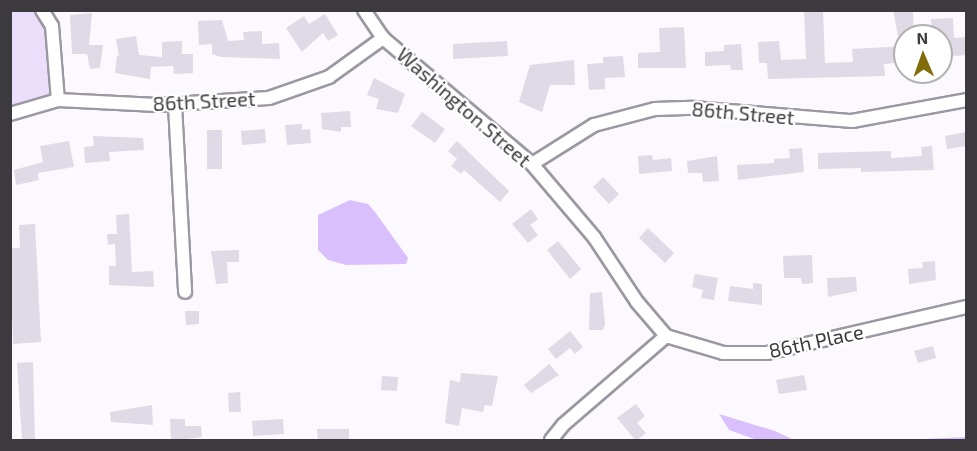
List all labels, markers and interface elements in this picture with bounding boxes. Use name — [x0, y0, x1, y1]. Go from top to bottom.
north arrow — [893, 24, 953, 84]
text: N — [916, 28, 929, 47]
street label: Washington Street — [392, 42, 536, 172]
street label: 86th Street — [152, 86, 256, 116]
street label: 86th Street — [691, 97, 795, 129]
street label: 86th Place — [766, 319, 866, 363]

